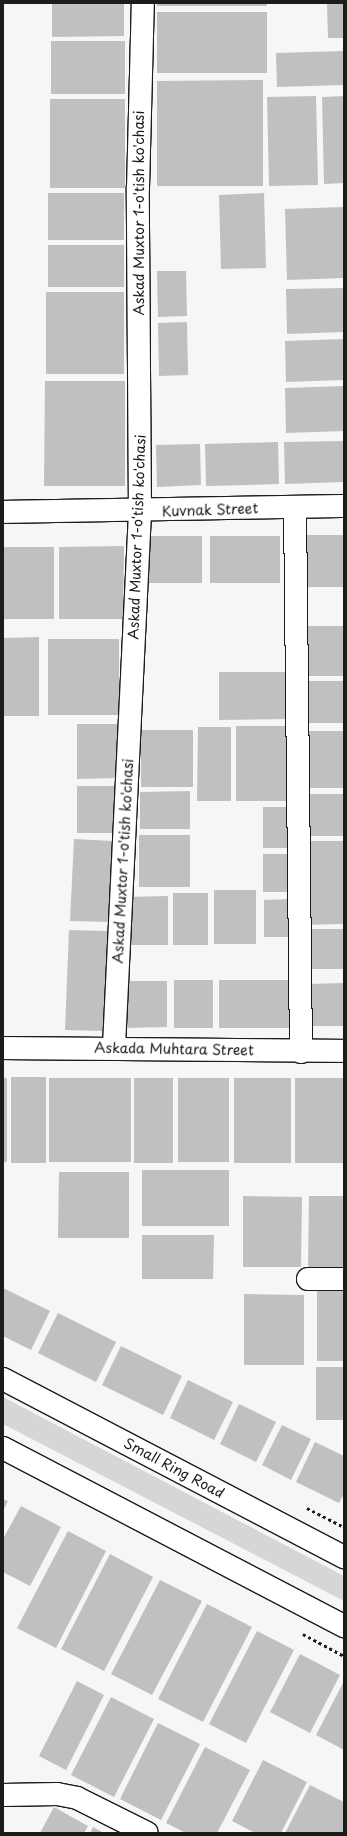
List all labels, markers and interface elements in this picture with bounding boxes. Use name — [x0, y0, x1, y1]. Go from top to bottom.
street label: Askad Muxtor 1-o'tish ko'chasi — [131, 110, 147, 316]
street label: Askad Muxtor 1-o'tish ko'chasi — [125, 434, 149, 640]
street label: Kuvnаk Street — [161, 500, 259, 520]
street label: Askad Muxtor 1-o'tish ko'chasi — [109, 758, 137, 964]
street label: Askada Muhtara Street — [94, 1039, 254, 1059]
street label: Small Ring Road — [121, 1435, 227, 1501]

